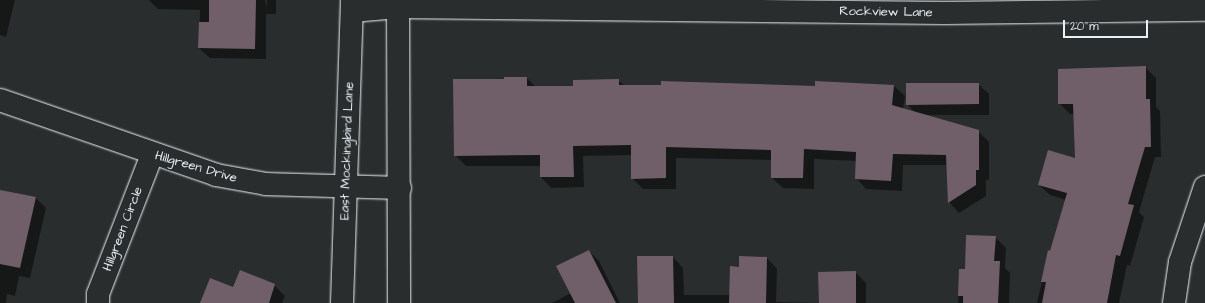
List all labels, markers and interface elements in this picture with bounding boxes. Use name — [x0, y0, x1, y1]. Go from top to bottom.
street label: Rockview Lane — [839, 3, 933, 21]
scale bar — [1065, 12, 1150, 38]
text: 20 m — [1070, 18, 1099, 35]
street label: East Mockingbird Lane — [337, 82, 357, 220]
street label: Hillgreen Drive — [153, 148, 239, 186]
street label: Hillgreen Circle — [100, 185, 146, 273]

